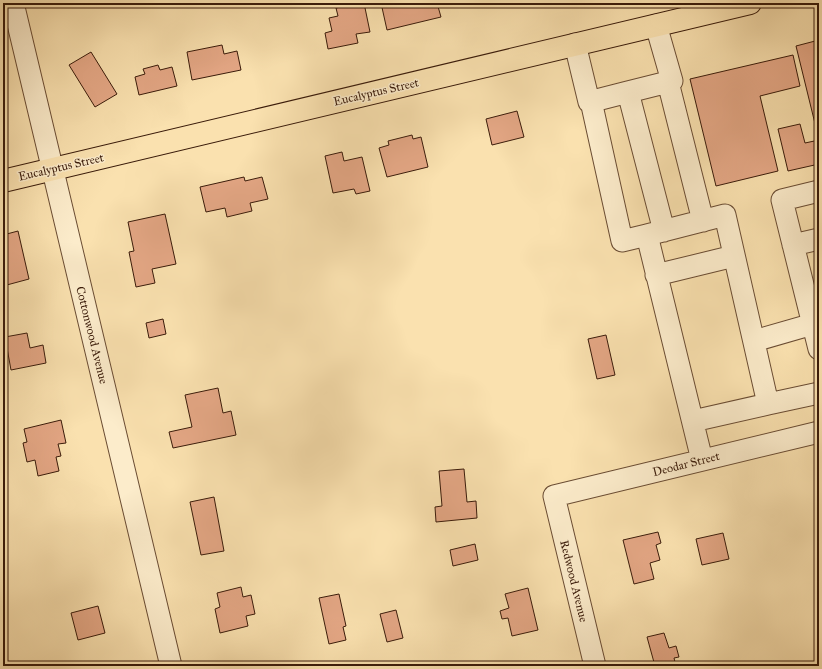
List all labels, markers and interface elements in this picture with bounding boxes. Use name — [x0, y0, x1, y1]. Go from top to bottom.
street label: Eucalyptus Street — [332, 75, 421, 109]
street label: Eucalyptus Street — [17, 150, 106, 184]
street label: Cottonwood Avenue — [73, 285, 111, 385]
street label: Deodar Street — [651, 449, 722, 479]
street label: Redwood Avenue — [557, 539, 591, 623]

